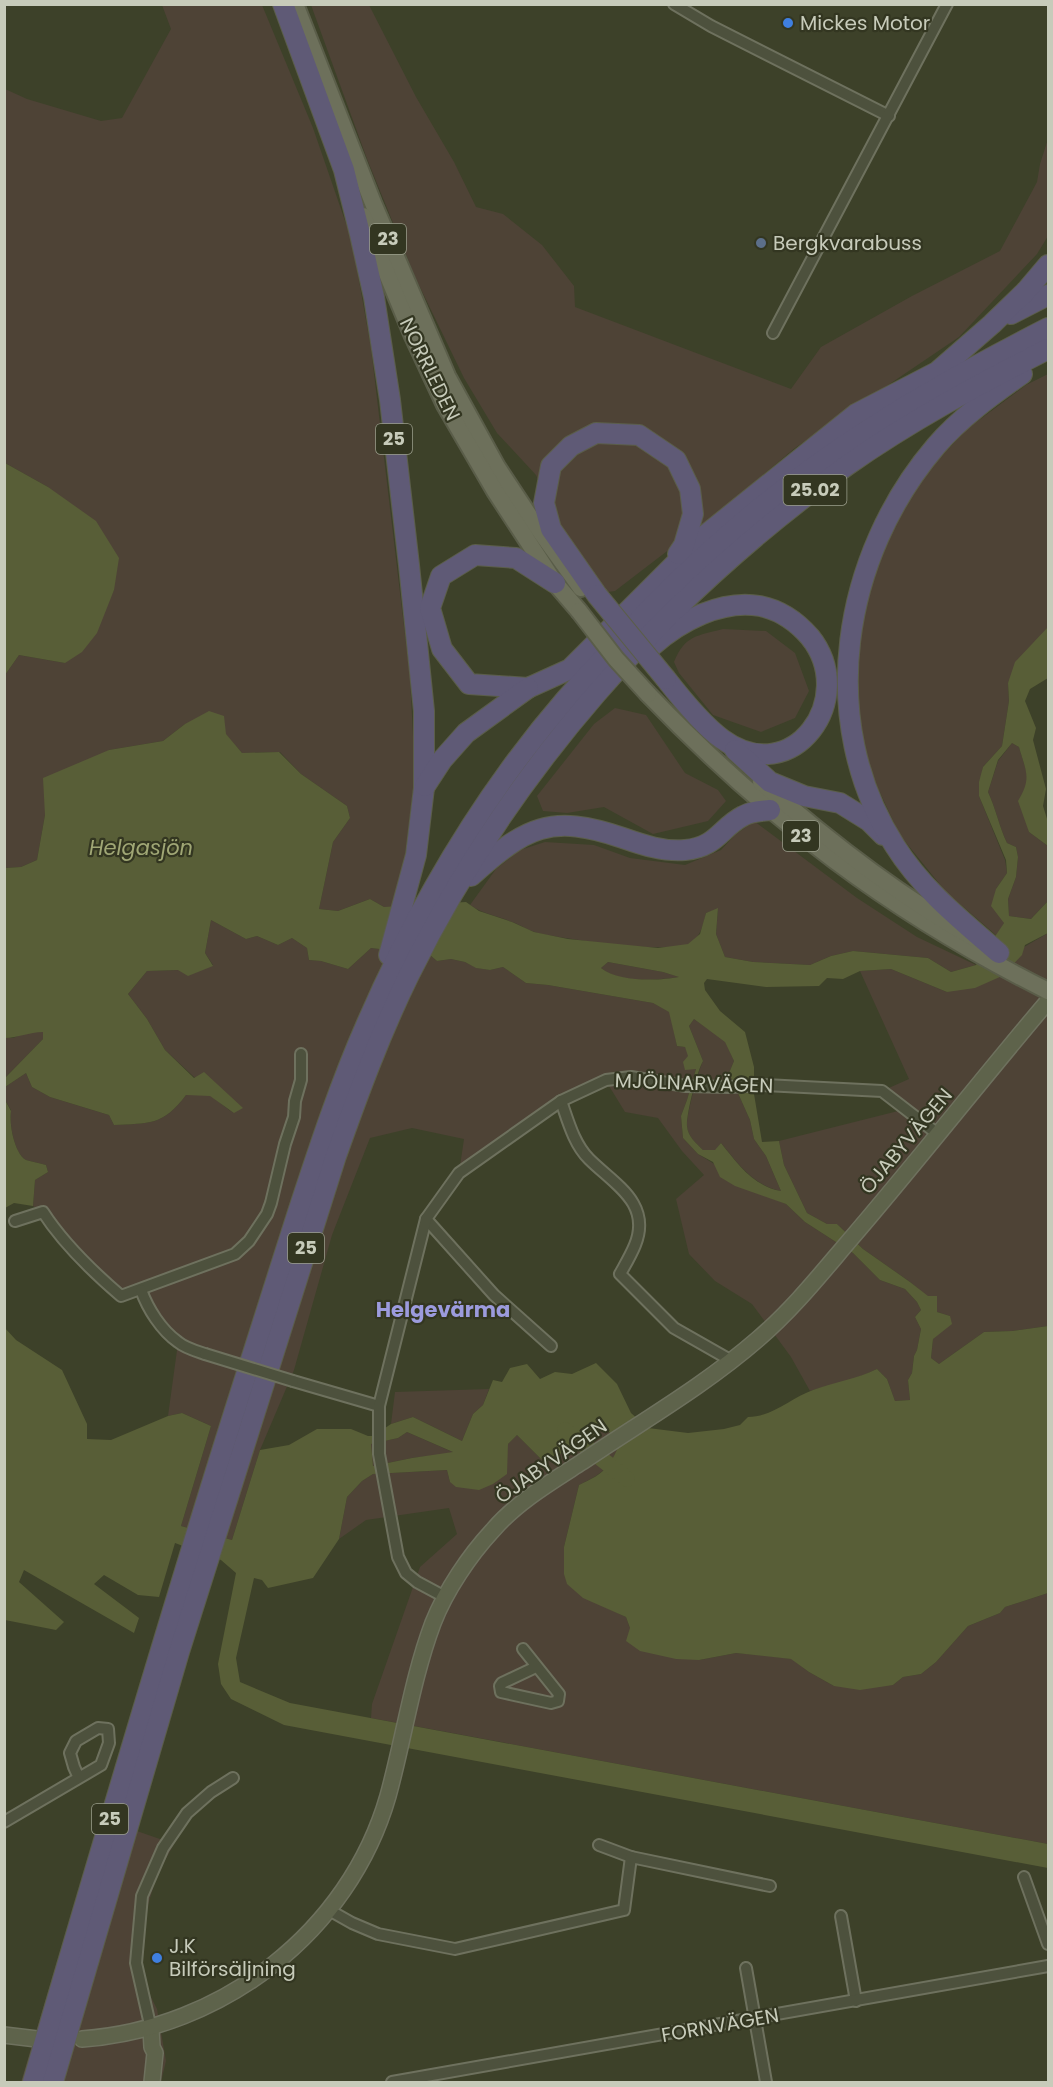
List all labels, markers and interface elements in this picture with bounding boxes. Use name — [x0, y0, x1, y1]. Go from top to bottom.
place label: Mickes Motor — [800, 9, 930, 37]
marker: Mickes Motor — [781, 16, 795, 30]
road number: 23 — [370, 224, 406, 254]
place label: Bergkvarabuss — [773, 229, 922, 257]
marker: Bergkvarabuss — [754, 236, 768, 250]
street label: NORRLEDEN — [393, 313, 467, 425]
road number: 25 — [376, 424, 412, 454]
road number: 25.02 — [784, 475, 846, 505]
road number: 23 — [783, 821, 819, 851]
water label: Helgasjön — [89, 833, 193, 862]
street label: MJÖLNARVÄGEN — [614, 1066, 774, 1100]
street label: ÖJABYVÄGEN — [853, 1082, 959, 1200]
road number: 25 — [288, 1233, 324, 1263]
district label: Helgevärma — [376, 1295, 510, 1324]
street label: ÖJABYVÄGEN — [489, 1412, 613, 1510]
road number: 25 — [92, 1804, 128, 1834]
place label: J.K Bilförsäljning — [169, 1932, 296, 1983]
marker: J.K Bilförsäljning — [150, 1951, 164, 1965]
street label: FORNVÄGEN — [659, 2001, 781, 2049]

